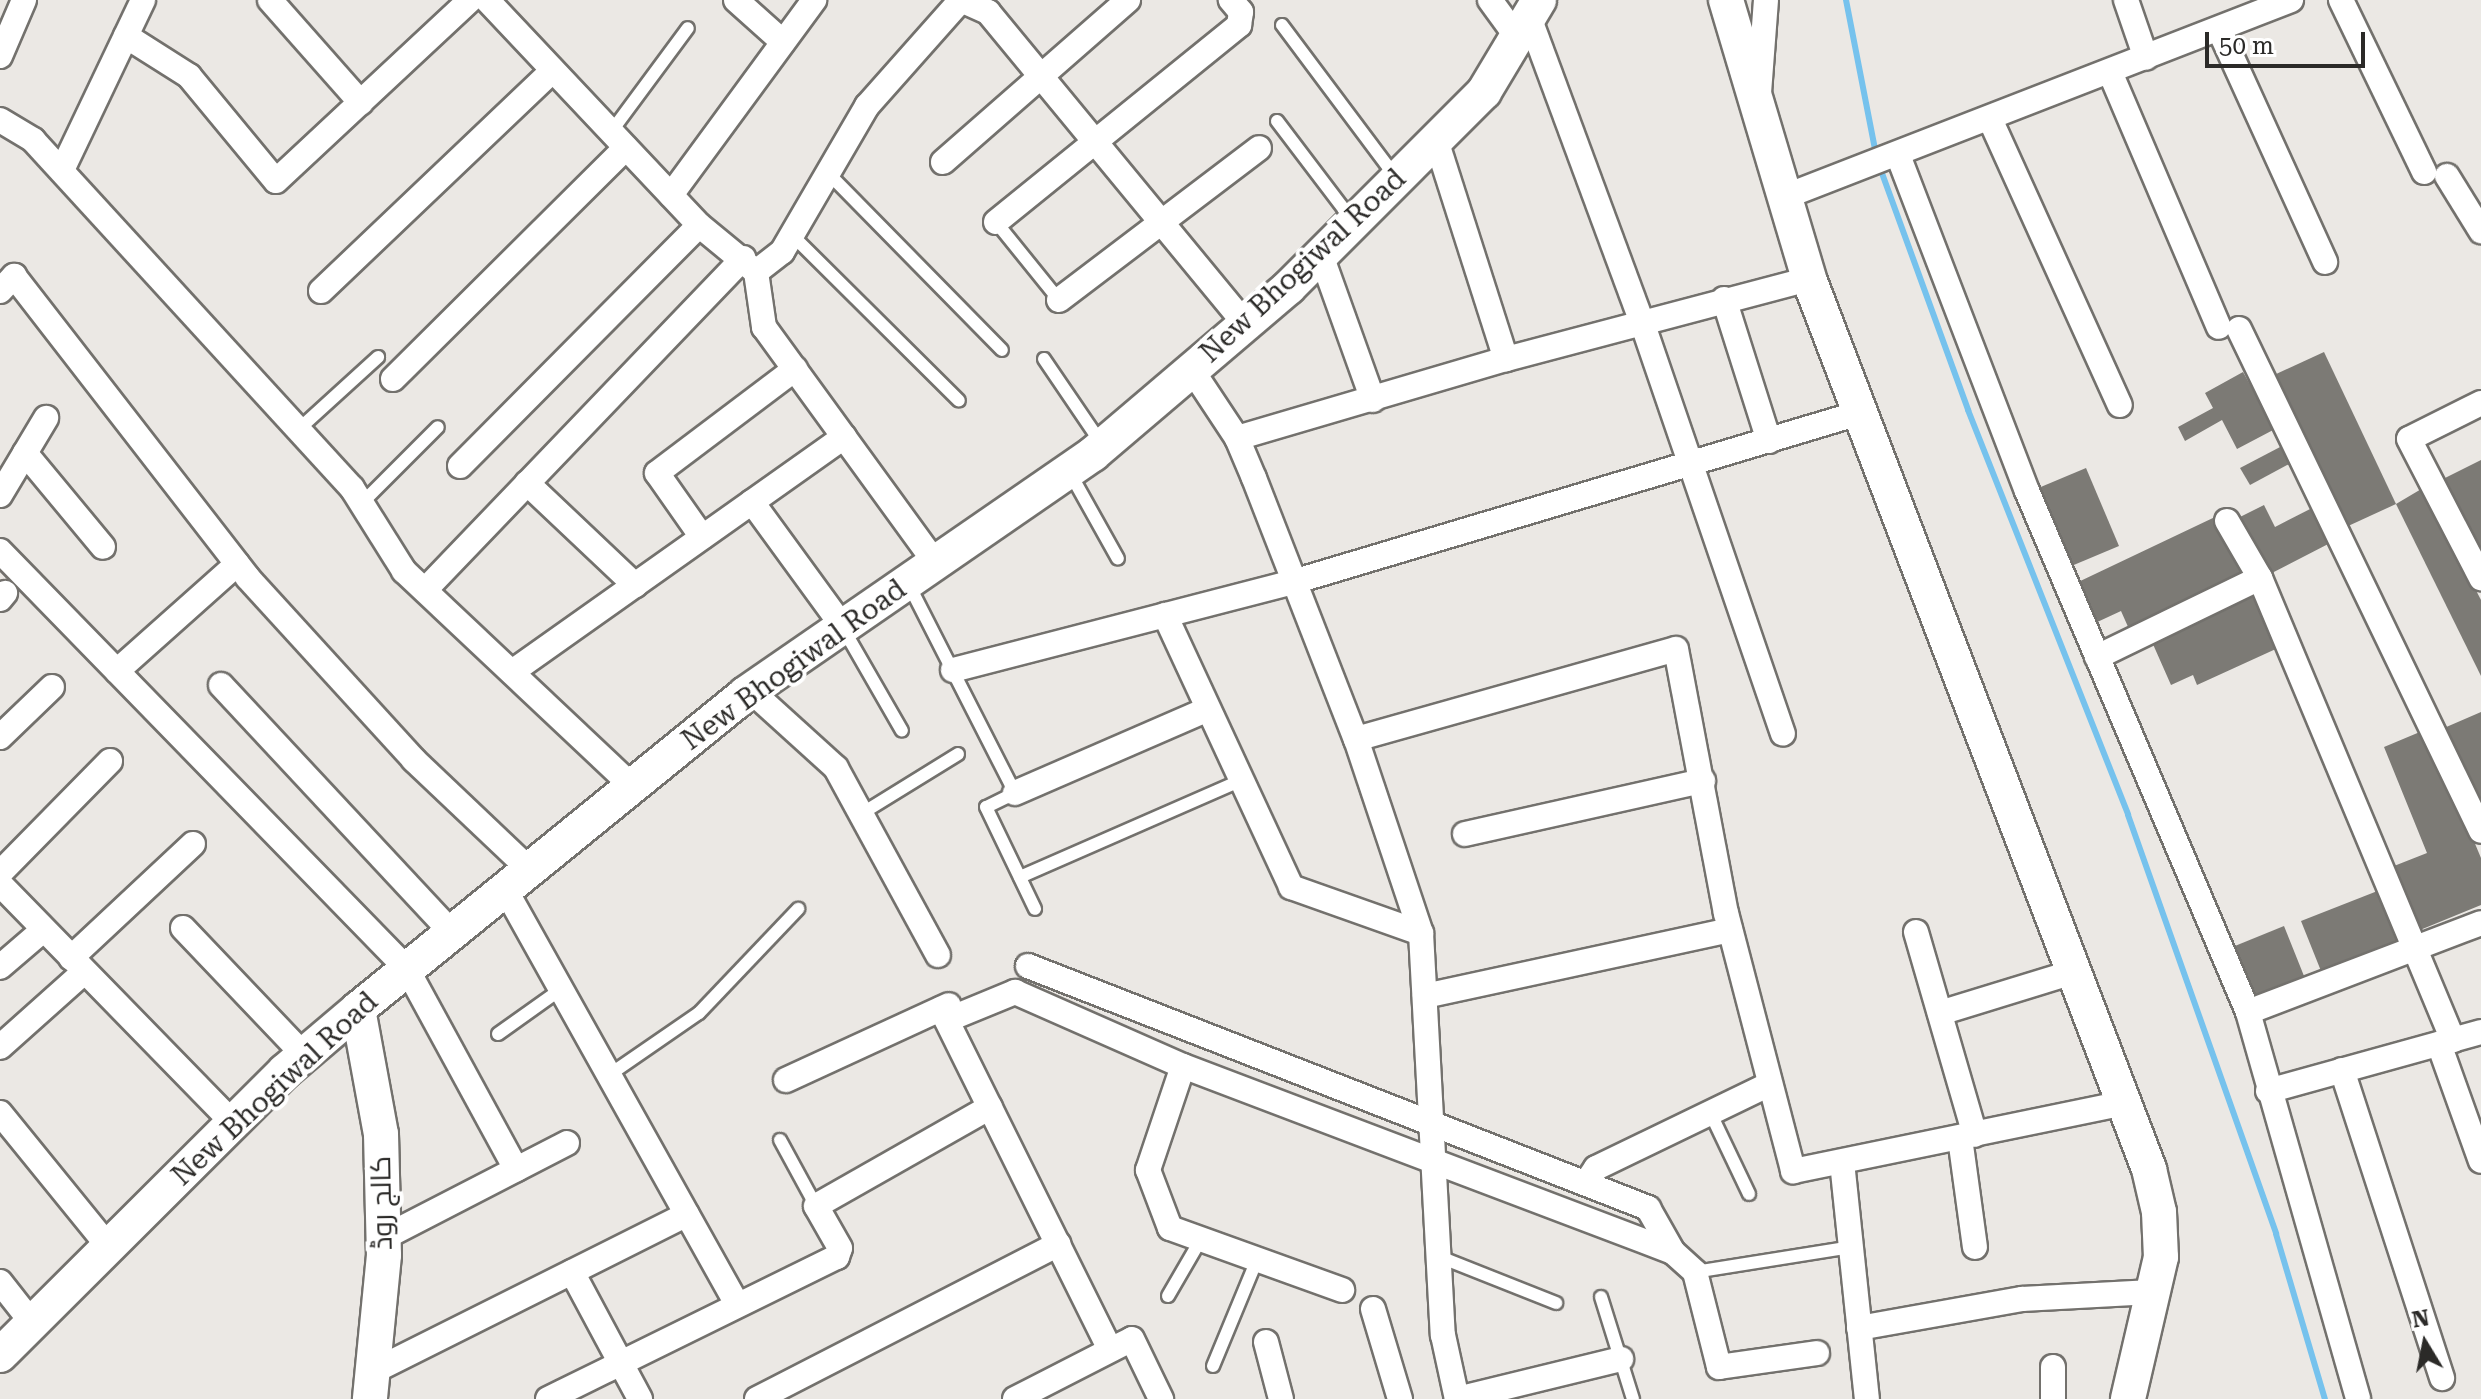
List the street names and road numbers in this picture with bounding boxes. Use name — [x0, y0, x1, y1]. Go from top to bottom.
street label: New Bhogiwal Road — [1193, 162, 1413, 370]
street label: New Bhogiwal Road — [675, 572, 913, 758]
street label: New Bhogiwal Road — [165, 985, 385, 1193]
street label: کالج روڈ — [364, 1156, 400, 1250]

